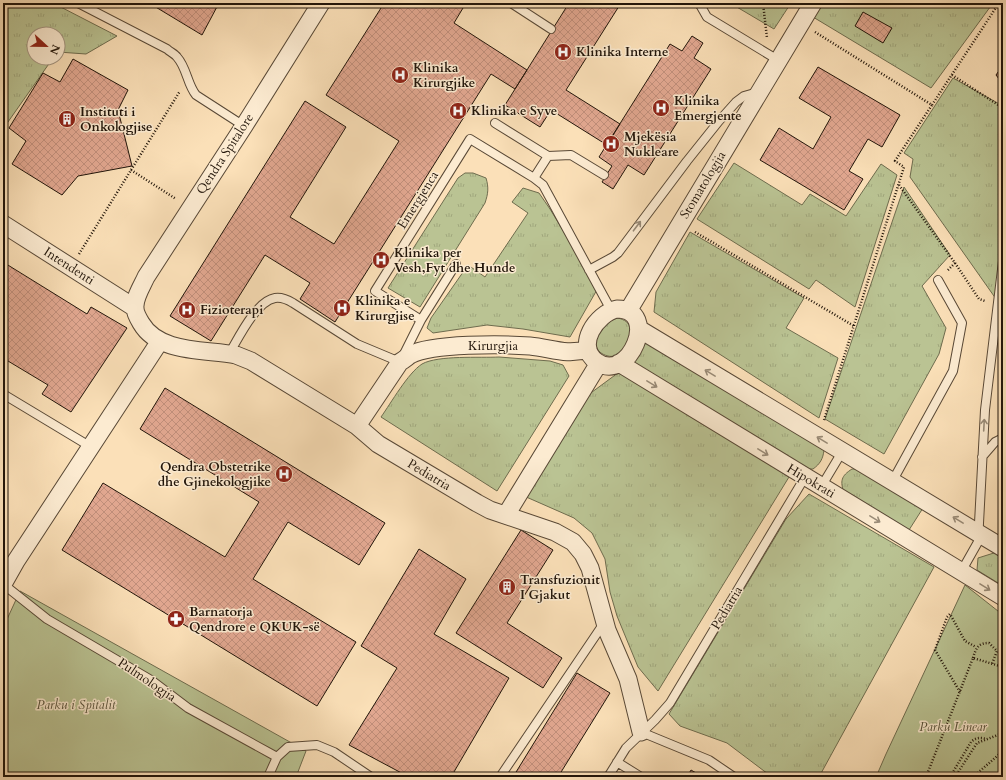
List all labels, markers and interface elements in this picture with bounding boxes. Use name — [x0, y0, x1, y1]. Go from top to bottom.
north arrow — [26, 26, 66, 66]
text: N — [46, 42, 64, 57]
hospital icon: Klinika Interne — [553, 42, 573, 62]
place label: Klinika Interne — [576, 43, 668, 61]
place label: Klinika Kirurgjike — [413, 59, 475, 92]
hospital icon: Klinika Kirurgjike — [390, 65, 410, 85]
place label: Klinika Emergjente — [674, 92, 742, 125]
hospital icon: Klinika Emergjente — [651, 98, 671, 118]
hospital icon: Klinika e Syve — [448, 101, 468, 121]
place label: Klinika e Syve — [471, 102, 557, 120]
place label: Instituti i Onkologjise — [80, 103, 153, 136]
building icon: Instituti i Onkologjise — [57, 109, 77, 129]
street label: Qendra Spitalore — [192, 110, 258, 198]
place label: Mjekësia Nukleare — [624, 128, 679, 161]
hospital icon: Mjekësia Nukleare — [601, 134, 621, 154]
street label: Stomatologjia — [676, 147, 730, 222]
street label: Emergjenca — [393, 167, 443, 233]
one-way arrow — [633, 221, 641, 232]
street label: Intendenti — [40, 243, 98, 289]
place label: Klinika per Vesh,Fyt dhe Hunde — [394, 244, 515, 277]
hospital icon: Klinika per Vesh,Fyt dhe Hunde — [371, 250, 391, 270]
place label: Klinika e Kirurgjise — [355, 292, 415, 325]
hospital icon: Klinika e Kirurgjise — [332, 298, 352, 318]
hospital icon: Fizioterapi — [177, 300, 197, 320]
place label: Fizioterapi — [200, 301, 263, 319]
street label: Kirurgjia — [468, 337, 518, 355]
one-way arrow — [705, 368, 716, 377]
one-way arrow — [646, 380, 658, 388]
one-way arrow — [980, 419, 987, 432]
one-way arrow — [816, 435, 828, 443]
one-way arrow — [757, 448, 769, 456]
street label: Pediatria — [404, 455, 454, 495]
place label: Qendra Obstetrike dhe Gjinekologjike — [158, 458, 271, 491]
street label: Hipokrati — [783, 459, 839, 503]
hospital icon: Qendra Obstetrike dhe Gjinekologjike — [274, 464, 294, 484]
one-way arrow — [869, 515, 881, 523]
one-way arrow — [952, 516, 964, 524]
place label: Transfuzionit I Gjakut — [520, 571, 600, 604]
building icon: Transfuzionit I Gjakut — [497, 577, 517, 597]
one-way arrow — [980, 582, 991, 591]
street label: Pediatria — [707, 583, 747, 633]
place label: Barnatorja Qendrore e QKUK-së — [189, 603, 320, 636]
pharmacy icon: Barnatorja Qendrore e QKUK-së — [166, 609, 186, 629]
street label: Pulmologjia — [114, 654, 180, 706]
park label: Parku i Spitalit — [37, 696, 116, 714]
park label: Parku Linear — [919, 718, 988, 736]

